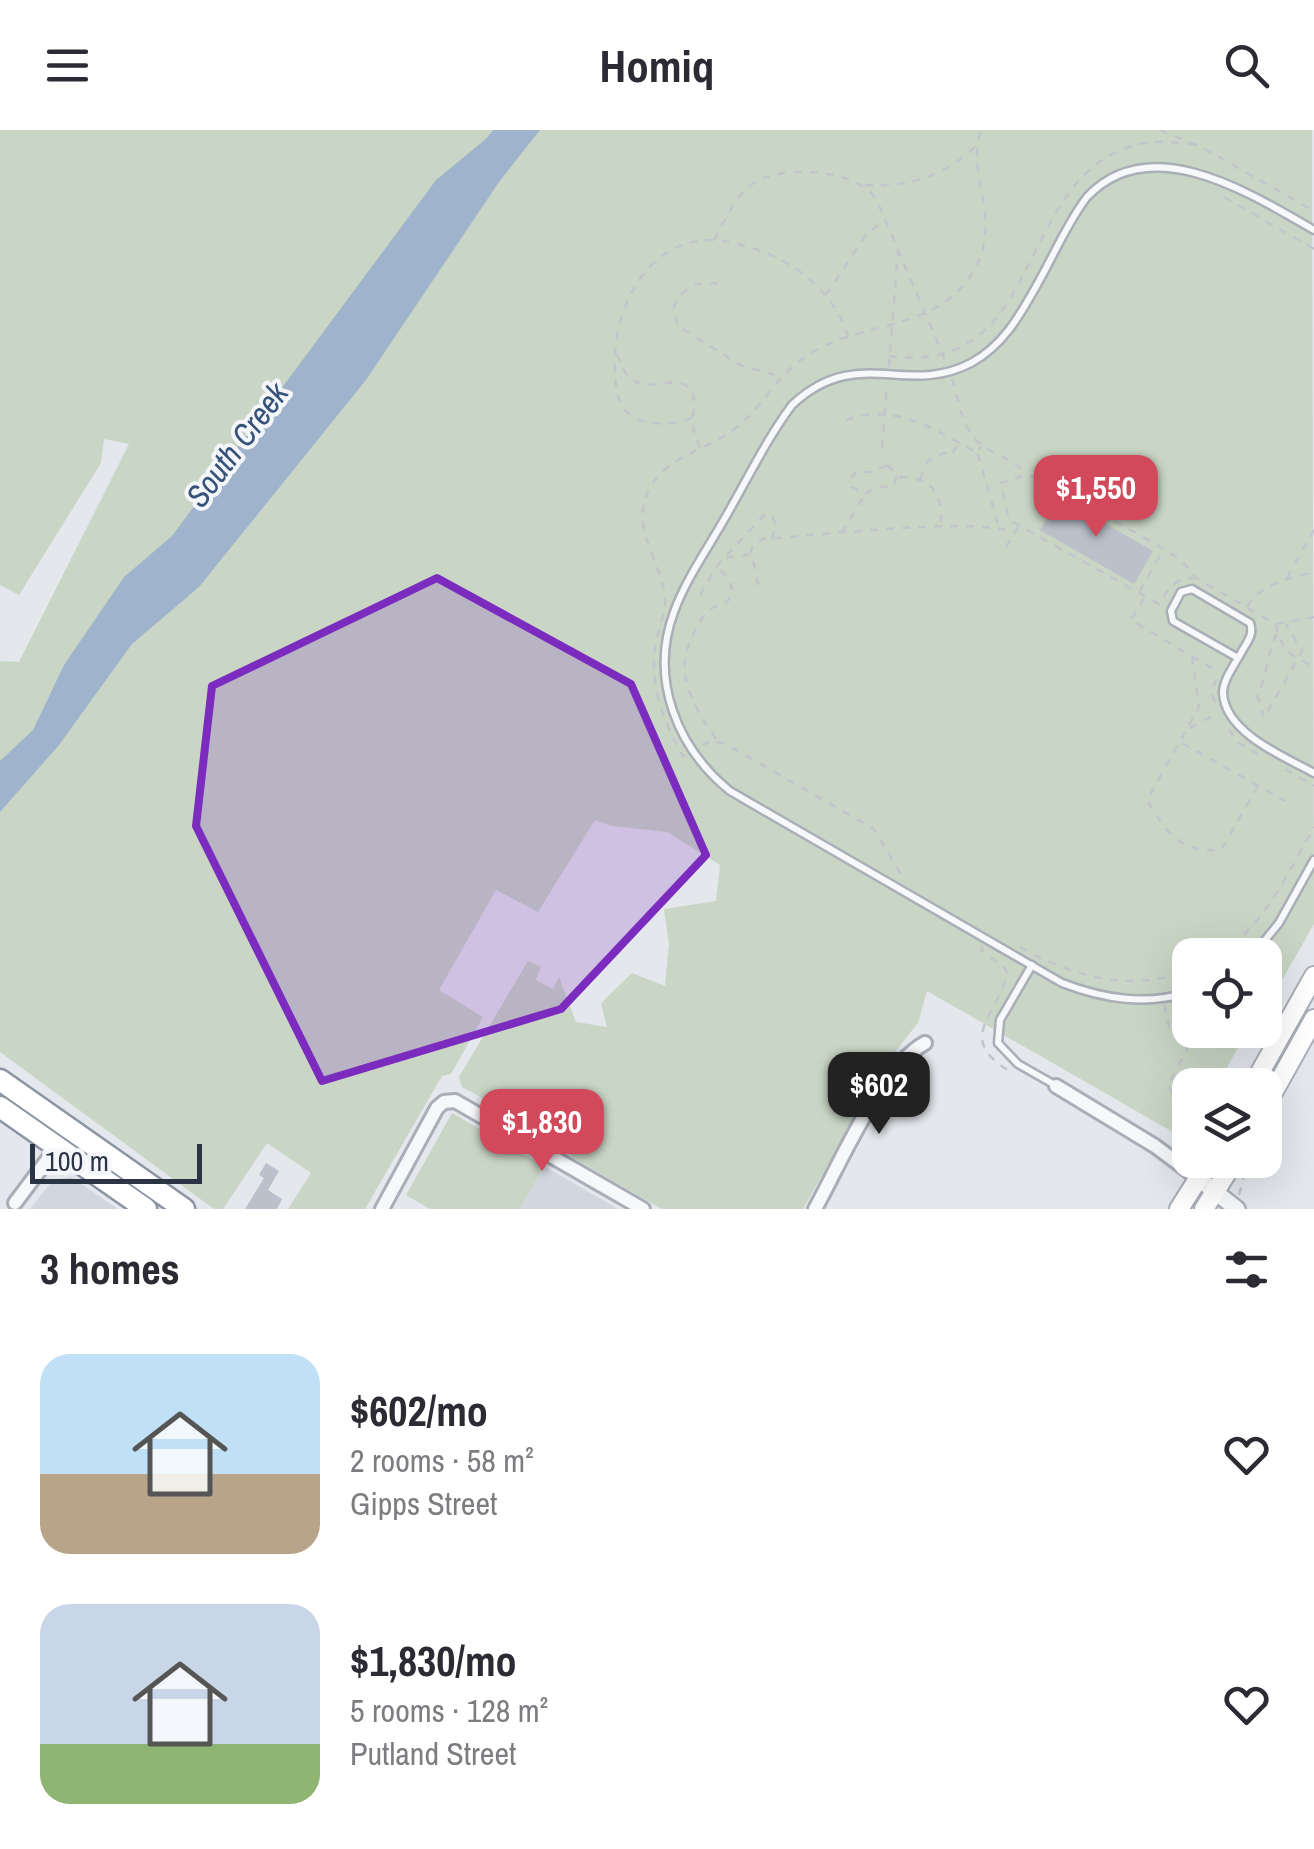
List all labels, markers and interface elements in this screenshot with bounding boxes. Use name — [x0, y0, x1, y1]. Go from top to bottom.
text: Homiq — [600, 35, 714, 96]
icon: menu — [40, 38, 95, 93]
icon: search — [1219, 38, 1274, 93]
water label: South Creek — [176, 373, 298, 516]
pin: $1,550 — [1015, 455, 1177, 540]
text: $1,550 — [1056, 466, 1136, 509]
map controls — [1172, 938, 1282, 1178]
button: locate — [1172, 938, 1282, 1048]
pin: $602 — [820, 1052, 938, 1137]
text: $602 — [850, 1063, 908, 1106]
button: layers — [1172, 1068, 1282, 1178]
pin: $1,830 — [461, 1089, 623, 1174]
text: $1,830 — [502, 1100, 582, 1143]
scale bar — [30, 1139, 202, 1184]
text: 100 m — [45, 1142, 109, 1180]
text: 3 homes — [40, 1241, 180, 1297]
icon: filters — [1219, 1242, 1274, 1297]
text: $602/mo — [350, 1383, 488, 1439]
icon: home — [120, 1394, 240, 1514]
icon: heart — [1219, 1427, 1274, 1482]
text: 2 rooms · 58 m² — [350, 1439, 534, 1482]
text: Gipps Street — [350, 1482, 497, 1525]
text: $1,830/mo — [350, 1633, 517, 1689]
icon: home — [120, 1644, 240, 1764]
icon: heart — [1219, 1677, 1274, 1732]
text: 5 rooms · 128 m² — [350, 1689, 548, 1732]
text: Putland Street — [350, 1732, 516, 1775]

